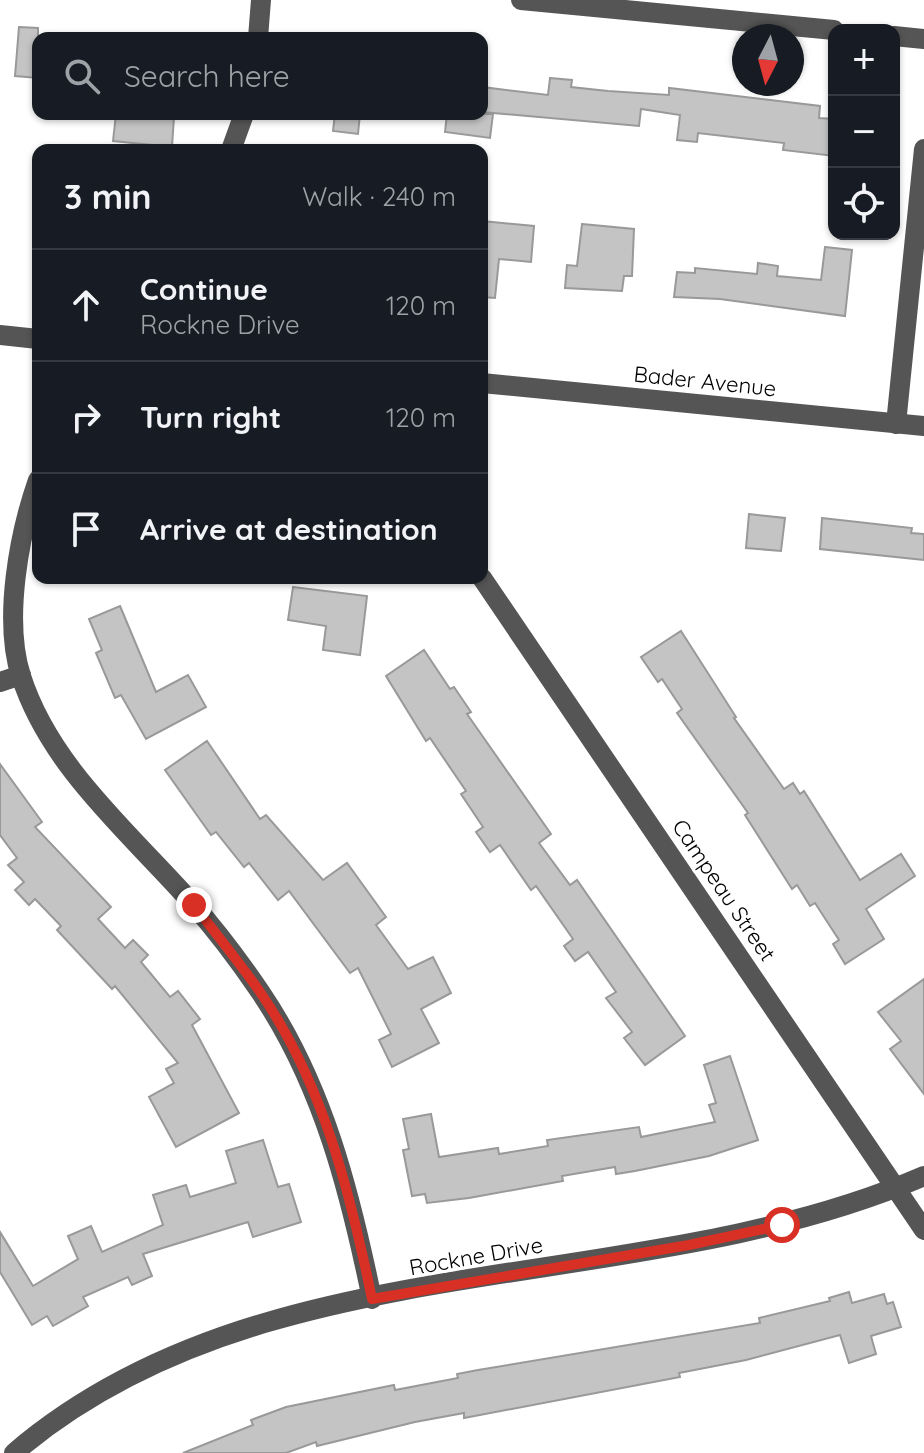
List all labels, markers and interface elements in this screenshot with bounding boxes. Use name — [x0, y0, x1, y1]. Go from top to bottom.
north arrow — [732, 24, 804, 96]
map controls — [828, 24, 900, 240]
button: + — [828, 24, 900, 96]
search box — [32, 32, 488, 120]
icon: search — [60, 54, 104, 98]
text: Search here — [124, 57, 290, 95]
button: − — [828, 96, 900, 168]
button: locate — [828, 168, 900, 240]
text: 3 min — [64, 175, 151, 218]
text: Walk · 240 m — [302, 180, 456, 213]
text: Continue — [140, 270, 268, 308]
icon: ahead — [64, 283, 108, 327]
text: 120 m — [386, 289, 456, 322]
text: Rockne Drive — [140, 308, 300, 341]
street label: Bader Avenue — [632, 360, 778, 402]
icon: right — [64, 395, 108, 439]
text: Turn right — [140, 398, 281, 436]
text: 120 m — [386, 401, 456, 434]
icon: arrive — [64, 507, 108, 551]
text: Arrive at destination — [140, 510, 438, 548]
street label: Campeau Street — [666, 814, 782, 966]
route end — [176, 887, 212, 923]
route start — [764, 1207, 800, 1243]
street label: Rockne Drive — [407, 1230, 545, 1282]

